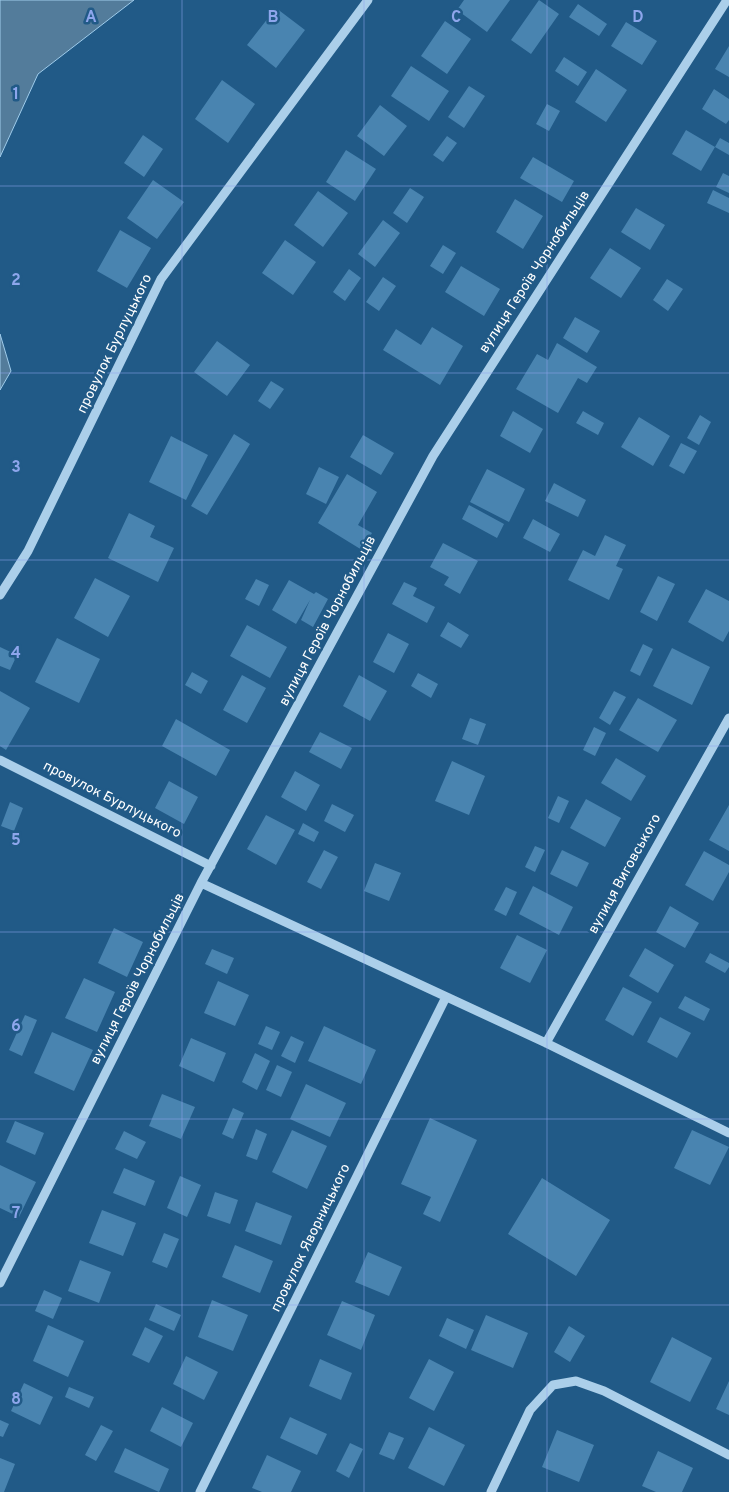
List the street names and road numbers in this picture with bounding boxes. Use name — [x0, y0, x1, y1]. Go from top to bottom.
street label: вулиця Героїв Чорнобильців — [476, 188, 594, 356]
street label: провулок Бурлуцького — [74, 271, 156, 416]
street label: вулиця Героїв Чорнобильців — [276, 533, 380, 709]
street label: провулок Бурлуцького — [40, 758, 184, 842]
street label: вулиця Виговського — [585, 811, 665, 937]
street label: вулиця Героїв Чорнобильців — [87, 890, 189, 1068]
street label: провулок Яворницького — [268, 1161, 354, 1315]

